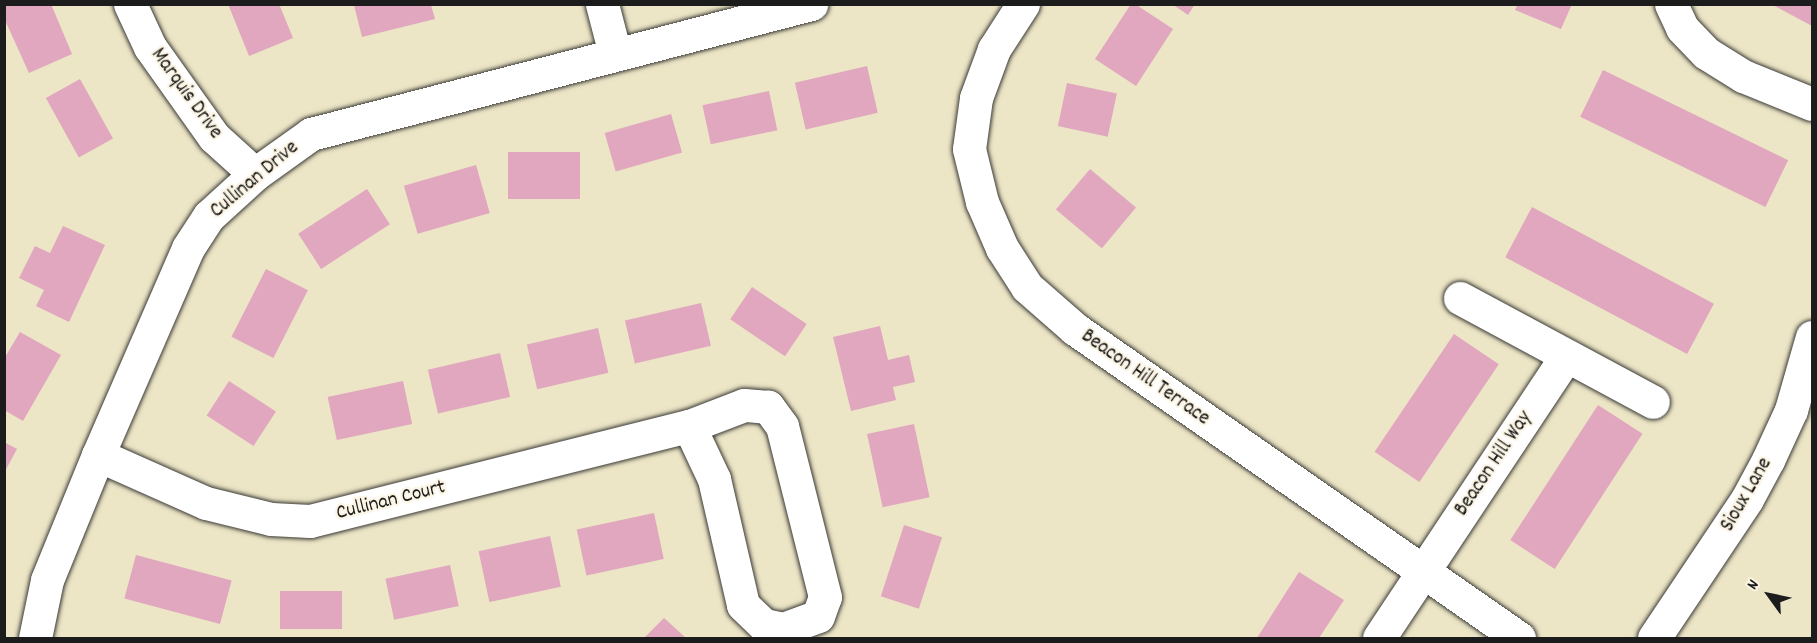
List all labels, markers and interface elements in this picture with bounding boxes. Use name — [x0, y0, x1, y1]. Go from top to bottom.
street label: Marquis Drive — [145, 44, 227, 144]
street label: Cullinan Drive — [206, 136, 304, 224]
street label: Beacon Hill Terrace — [1076, 324, 1214, 432]
street label: Beacon Hill Way — [1450, 407, 1538, 521]
street label: Sioux Lane — [1716, 453, 1778, 537]
street label: Cullinan Court — [334, 475, 448, 527]
north arrow — [1739, 565, 1799, 625]
text: N — [1742, 575, 1765, 595]

